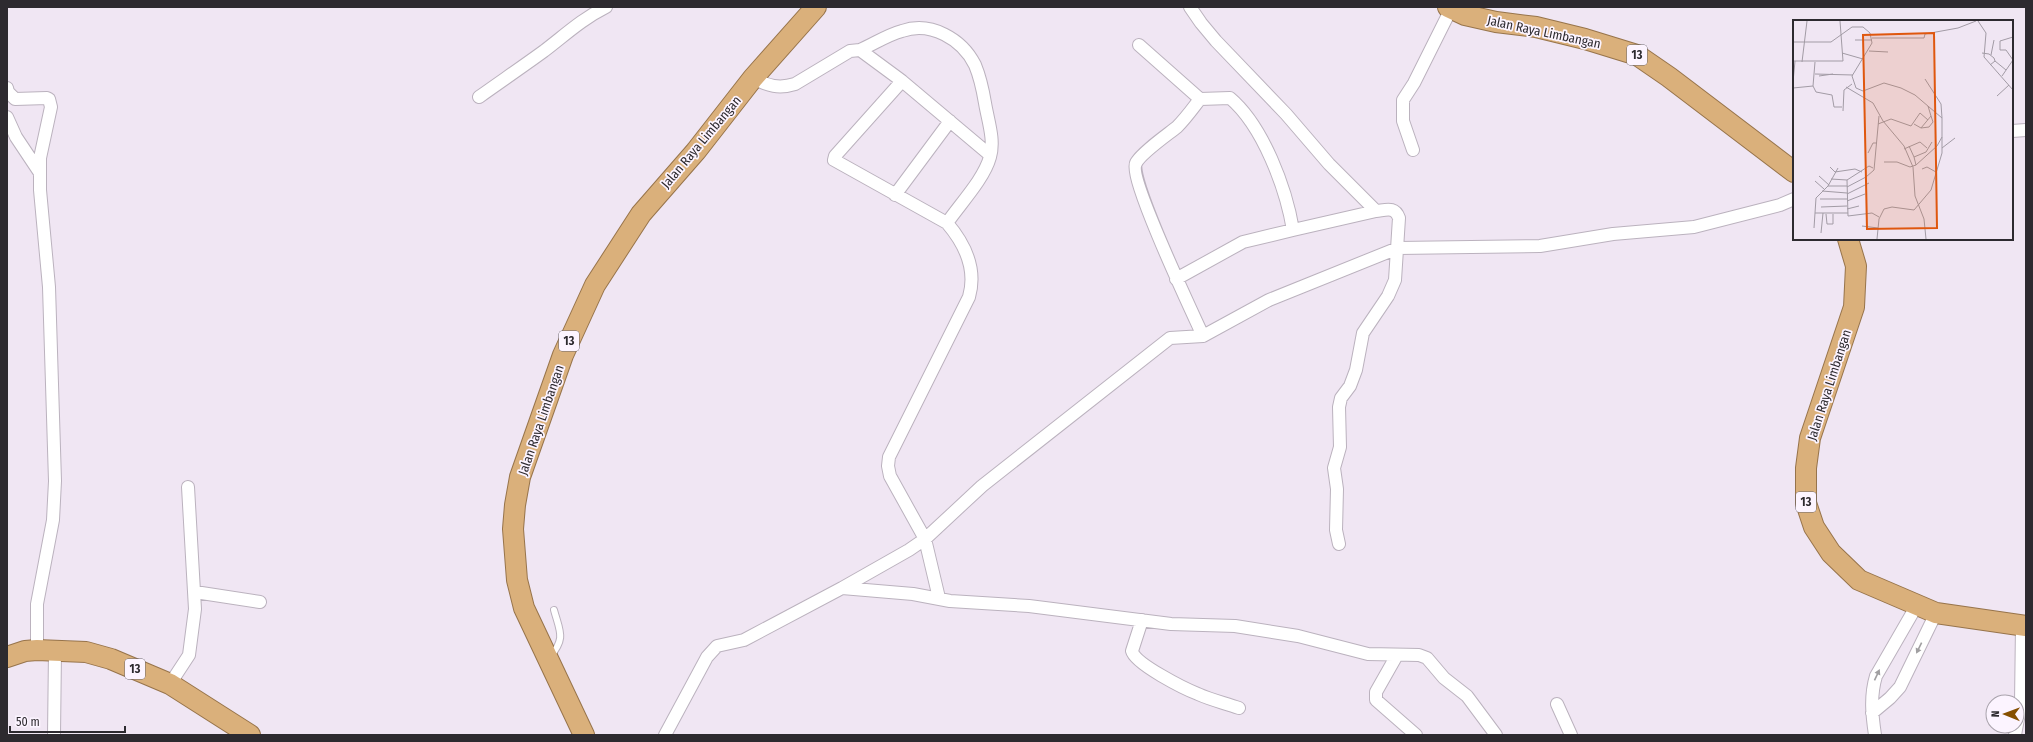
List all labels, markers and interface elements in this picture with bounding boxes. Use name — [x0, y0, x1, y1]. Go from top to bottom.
street label: Jalan Raya Limbangan — [1486, 13, 1602, 51]
inset map — [1793, 20, 2013, 240]
road number: 13 — [1627, 45, 1647, 65]
street label: Jalan Raya Limbangan — [658, 93, 744, 191]
street label: Jalan Raya Limbangan — [1804, 328, 1854, 442]
road number: 13 — [559, 331, 579, 351]
street label: Jalan Raya Limbangan — [515, 363, 567, 477]
road number: 13 — [1796, 492, 1816, 512]
one-way arrow — [1916, 642, 1922, 654]
road number: 13 — [125, 659, 145, 679]
one-way arrow — [1874, 669, 1880, 680]
north arrow — [1985, 694, 2025, 734]
scale bar — [10, 708, 125, 734]
text: N — [1989, 710, 2002, 717]
text: 50 m — [16, 715, 40, 729]

